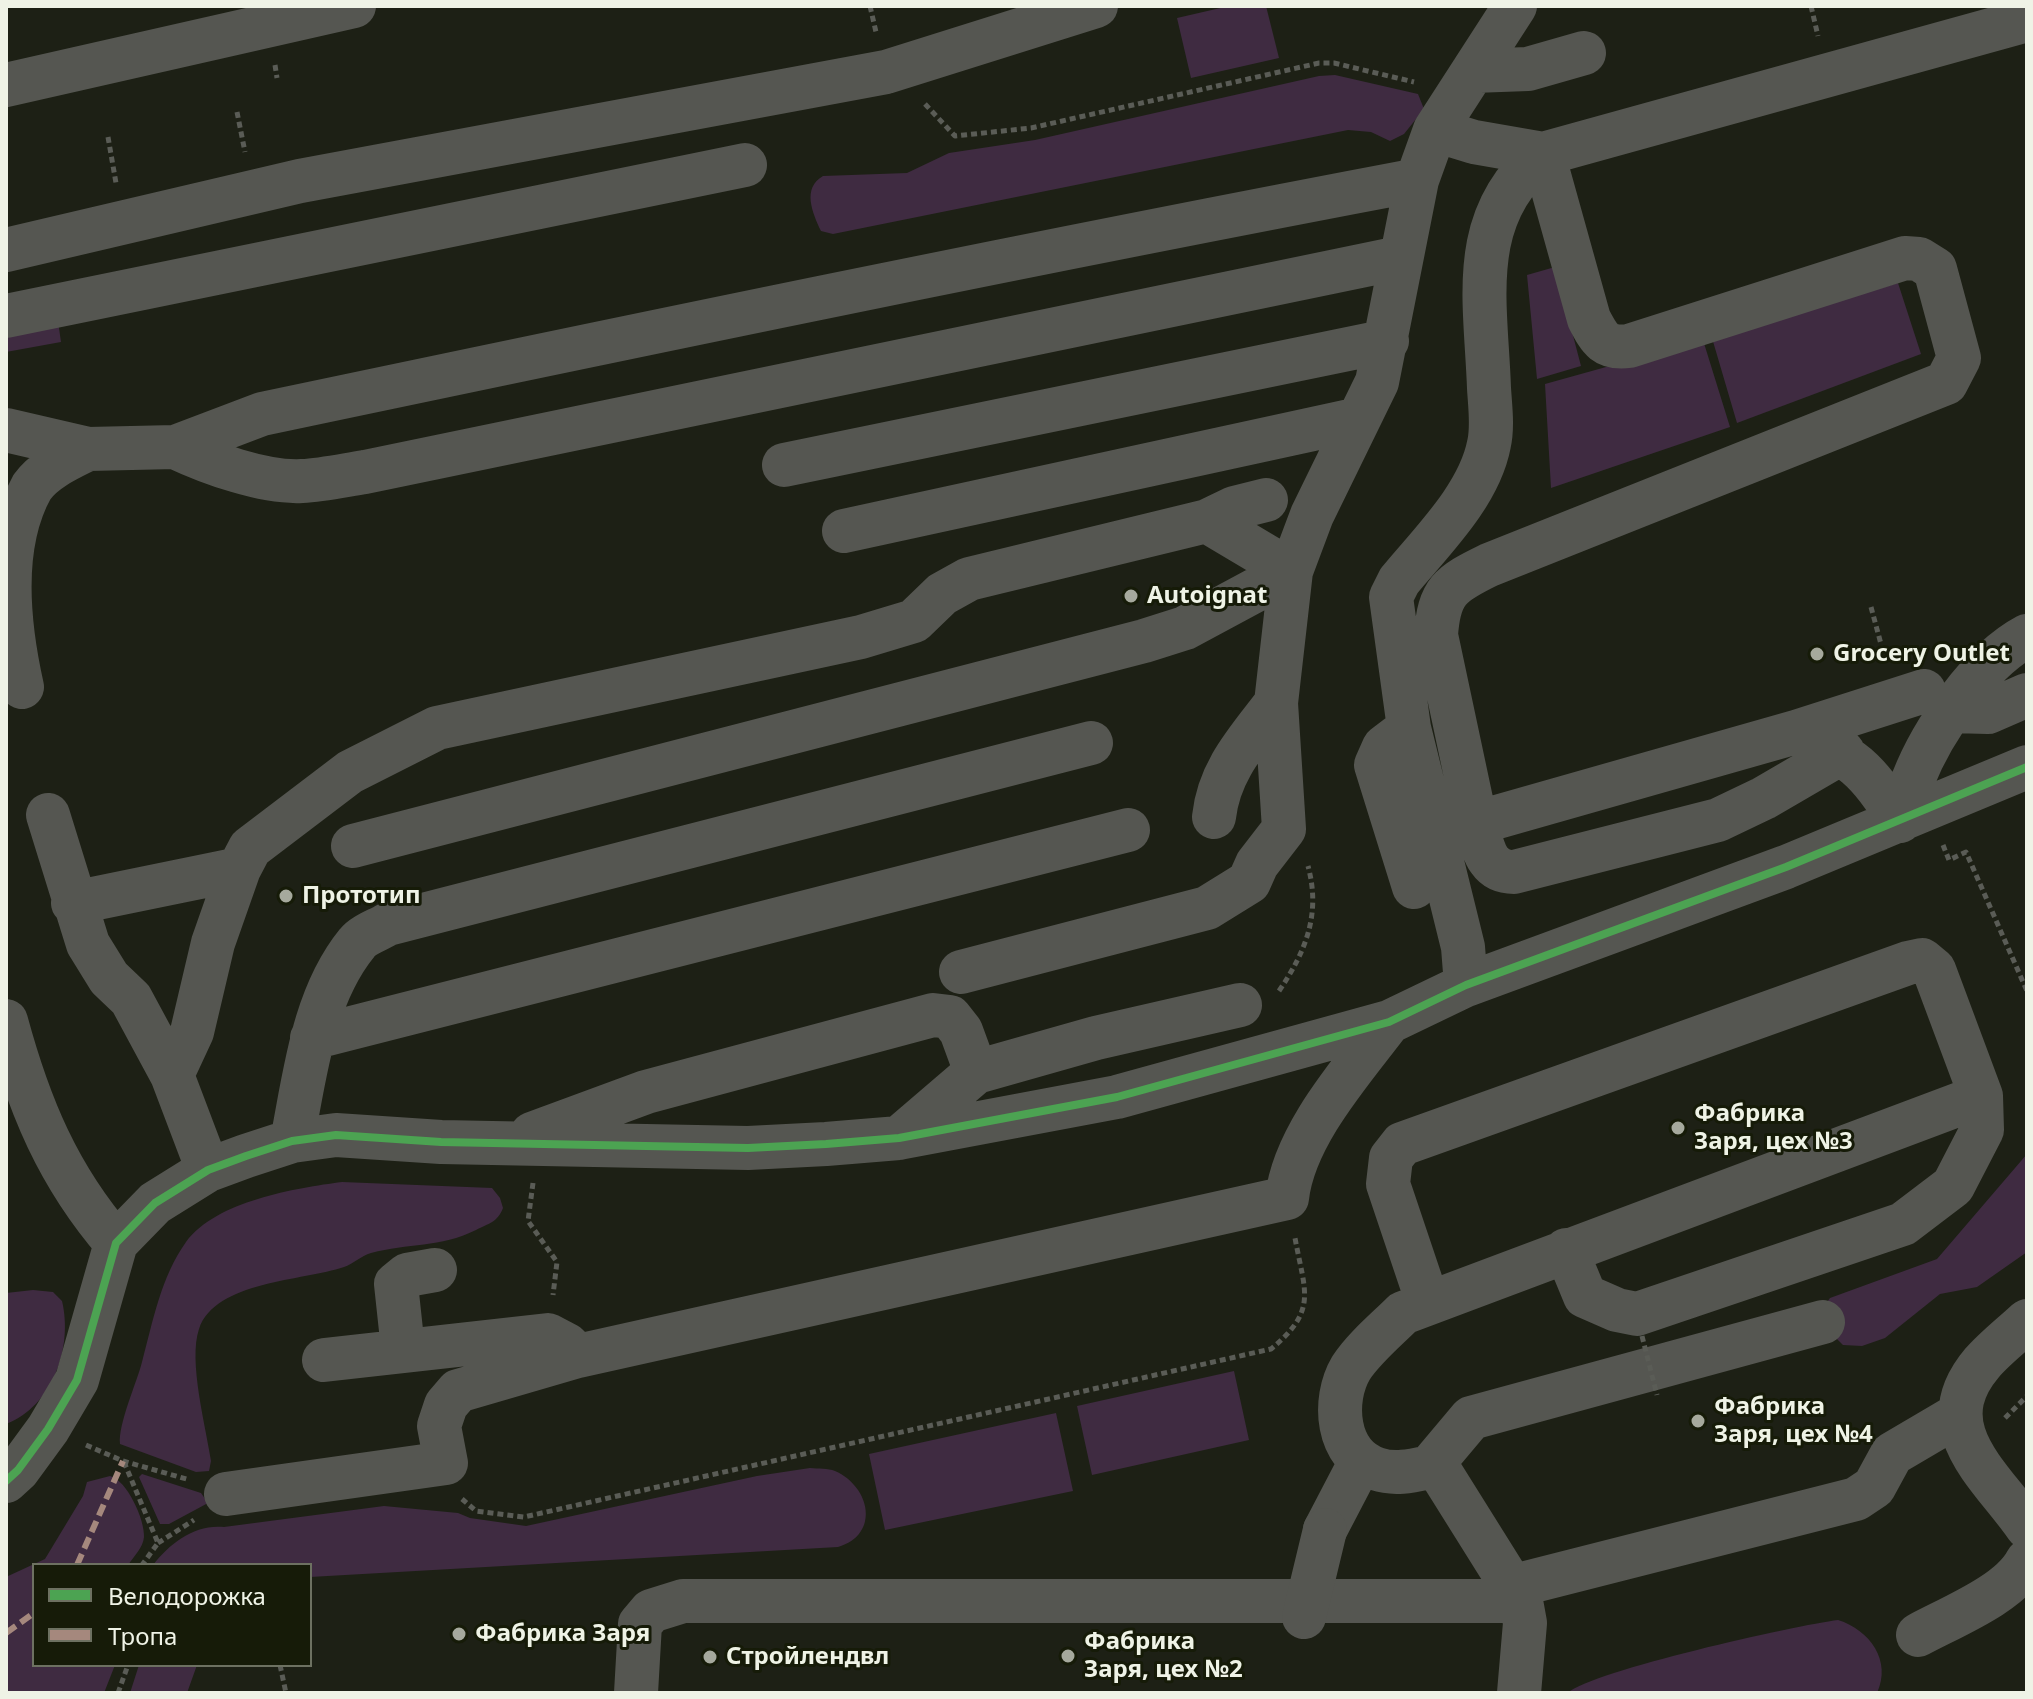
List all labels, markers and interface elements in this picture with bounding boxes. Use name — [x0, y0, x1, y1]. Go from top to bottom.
place label: Autoignat — [1147, 582, 1267, 610]
marker: Autoignat — [1122, 587, 1140, 605]
place label: Grocery Outlet — [1833, 640, 2010, 668]
marker: Grocery Outlet — [1808, 645, 1826, 663]
place label: Прототип — [302, 882, 421, 910]
marker: Прототип — [277, 887, 295, 905]
place label: Фабрика Заря, цех №3 — [1694, 1100, 1853, 1156]
marker: Фабрика Заря, цех №3 — [1669, 1119, 1687, 1137]
place label: Фабрика Заря, цех №4 — [1714, 1393, 1873, 1449]
marker: Фабрика Заря, цех №4 — [1689, 1412, 1707, 1430]
legend — [32, 1563, 312, 1667]
text: Велодорожка — [108, 1579, 266, 1612]
text: Тропа — [108, 1619, 177, 1652]
place label: Фабрика Заря — [475, 1620, 650, 1648]
marker: Фабрика Заря — [450, 1625, 468, 1643]
place label: Фабрика Заря, цех №2 — [1084, 1628, 1243, 1684]
place label: Стройлендвл — [726, 1643, 889, 1671]
marker: Фабрика Заря, цех №2 — [1059, 1647, 1077, 1665]
marker: Стройлендвл — [701, 1648, 719, 1666]

